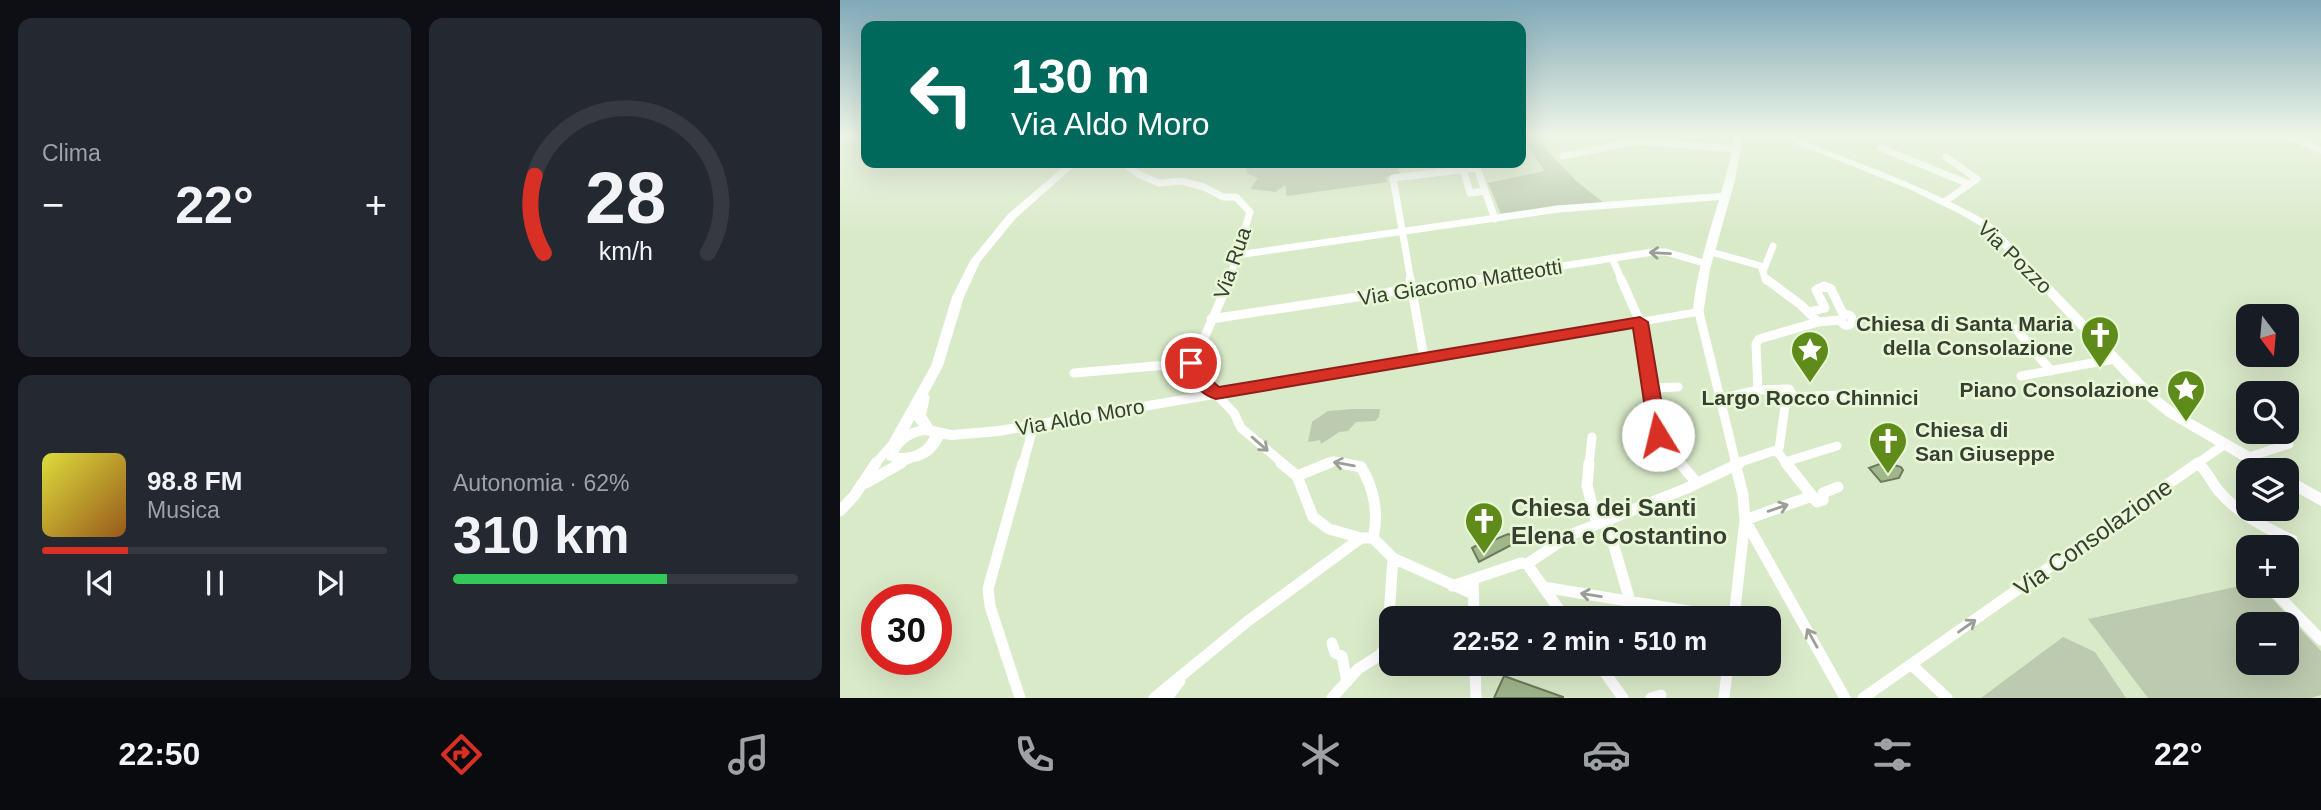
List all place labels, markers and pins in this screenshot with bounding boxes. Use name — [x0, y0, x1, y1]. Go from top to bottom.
place label: Chiesa di Santa Maria della Consolazione — [1856, 312, 2073, 359]
church icon: Chiesa di Santa Maria della Consolazione — [2079, 314, 2121, 369]
place icon: Largo Rocco Chinnici — [1789, 329, 1831, 384]
pin — [1161, 333, 1221, 393]
place icon: Piano Consolazione — [2165, 368, 2207, 423]
place label: Piano Consolazione — [1959, 378, 2159, 401]
place label: Largo Rocco Chinnici — [1701, 386, 1919, 409]
place label: Chiesa di San Giuseppe — [1915, 418, 2055, 465]
church icon: Chiesa di San Giuseppe — [1867, 420, 1909, 475]
place label: Chiesa dei Santi Elena e Costantino — [1511, 494, 1727, 549]
church icon: Chiesa dei Santi Elena e Costantino — [1463, 500, 1505, 555]

